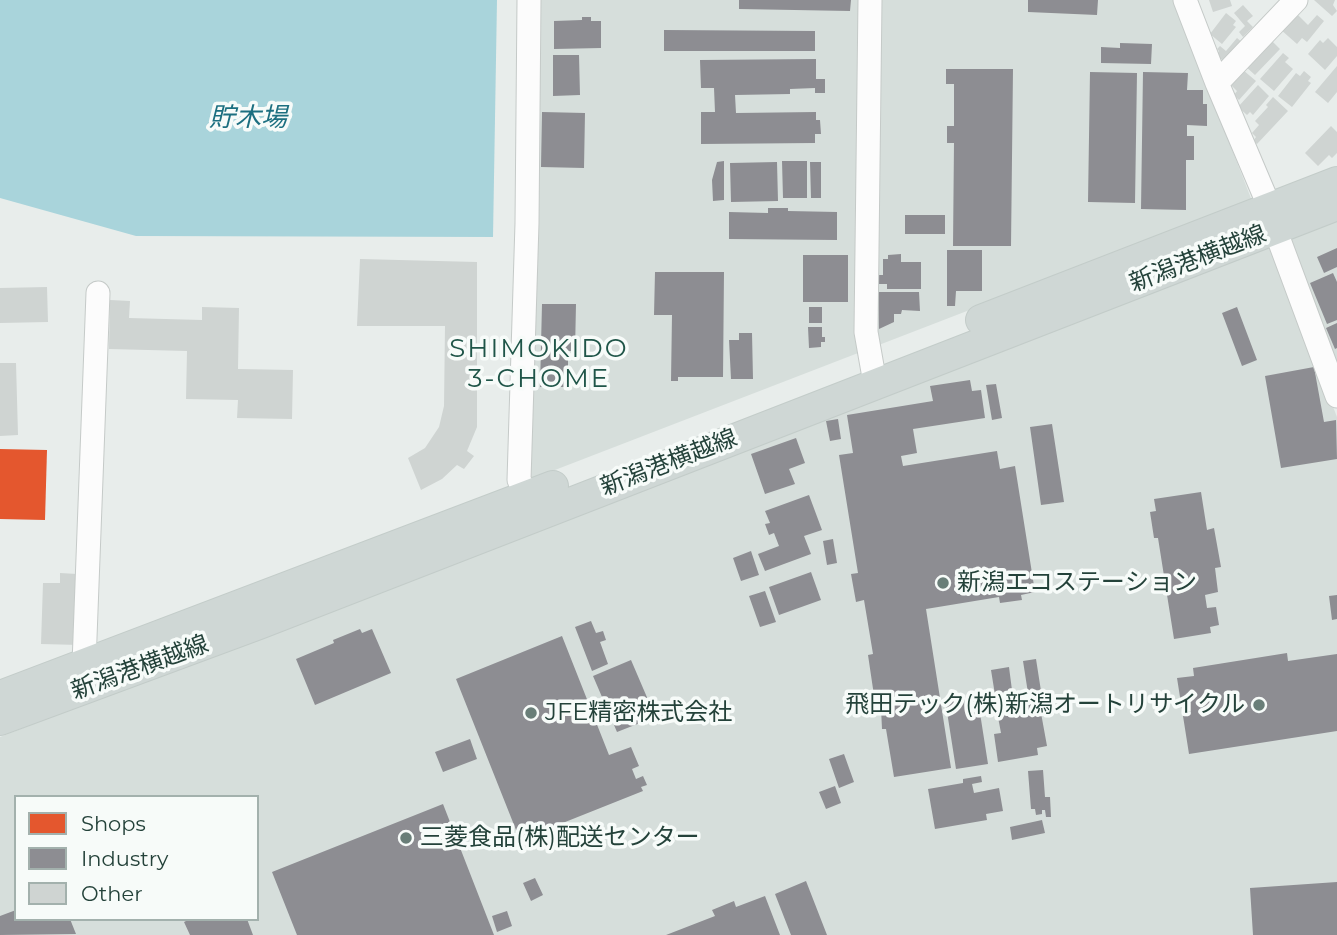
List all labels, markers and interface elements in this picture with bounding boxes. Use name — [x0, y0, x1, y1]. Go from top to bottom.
water label: 貯木場 — [209, 102, 287, 134]
street label: 新潟港横越線 — [1126, 220, 1270, 298]
district label: SHIMOKIDO 3-CHOME — [450, 333, 628, 394]
street label: 新潟港横越線 — [597, 424, 741, 502]
place label: 新潟エコステーション — [957, 569, 1197, 597]
marker: 新潟エコステーション — [935, 575, 951, 591]
street label: 新潟港横越線 — [67, 630, 213, 706]
place label: 飛田テック(株)新潟オートリサイクル — [845, 691, 1245, 719]
marker: 飛田テック(株)新潟オートリサイクル — [1251, 697, 1267, 713]
place label: JFE精密株式会社 — [545, 699, 732, 727]
marker: JFE精密株式会社 — [523, 705, 539, 721]
legend — [14, 795, 259, 921]
text: Shops — [81, 811, 146, 836]
place label: 三菱食品(株)配送センター — [420, 824, 700, 852]
marker: 三菱食品(株)配送センター — [398, 830, 414, 846]
text: Industry — [81, 846, 168, 871]
text: Other — [81, 881, 143, 906]

